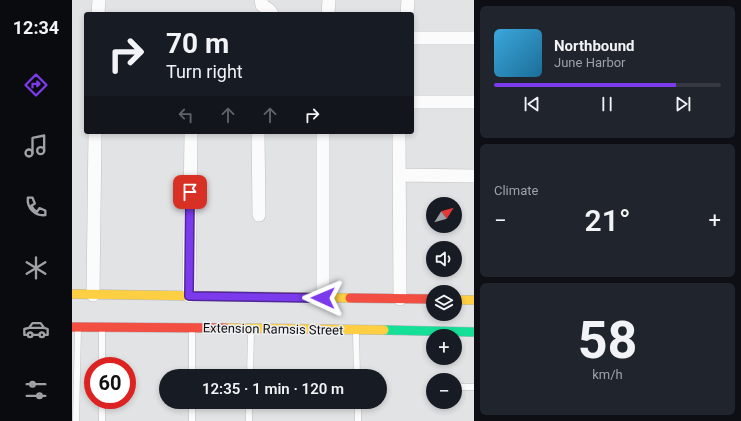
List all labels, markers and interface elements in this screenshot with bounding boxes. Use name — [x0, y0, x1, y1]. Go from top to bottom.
text: 12:34 — [13, 17, 59, 38]
text: 70 m — [166, 27, 229, 60]
icon: right — [100, 28, 152, 80]
text: Northbound — [554, 37, 635, 55]
text: June Harbor — [554, 55, 626, 70]
text: Turn right — [166, 61, 243, 82]
icon: directions — [22, 71, 50, 99]
icon: previous — [521, 93, 543, 115]
icon: pause — [596, 93, 618, 115]
icon: next — [672, 93, 694, 115]
icon: left — [175, 104, 197, 126]
icon: ahead — [217, 104, 239, 126]
icon: ahead — [259, 104, 281, 126]
icon: right — [301, 104, 323, 126]
icon: music — [22, 132, 50, 160]
pin — [173, 175, 207, 209]
icon: arrive — [179, 181, 201, 203]
text: Climate — [494, 183, 538, 198]
icon: phone — [22, 193, 50, 221]
north arrow — [426, 197, 462, 233]
map controls — [426, 197, 462, 409]
text: 21° — [585, 203, 630, 238]
text: − — [494, 208, 507, 233]
text: + — [709, 208, 721, 233]
button: sound — [426, 241, 462, 277]
icon: climate — [22, 254, 50, 282]
position arrow — [302, 277, 344, 319]
button: layers — [426, 285, 462, 321]
text: 58 — [578, 310, 637, 371]
icon: car — [22, 315, 50, 343]
street label: Extension Ramsis Street — [203, 320, 343, 338]
button: + — [426, 329, 462, 365]
speed limit sign: 60 — [84, 357, 136, 409]
text: km/h — [592, 367, 623, 382]
button: − — [426, 373, 462, 409]
icon: filters — [22, 376, 50, 404]
text: 12:35 · 1 min · 120 m — [202, 380, 344, 398]

